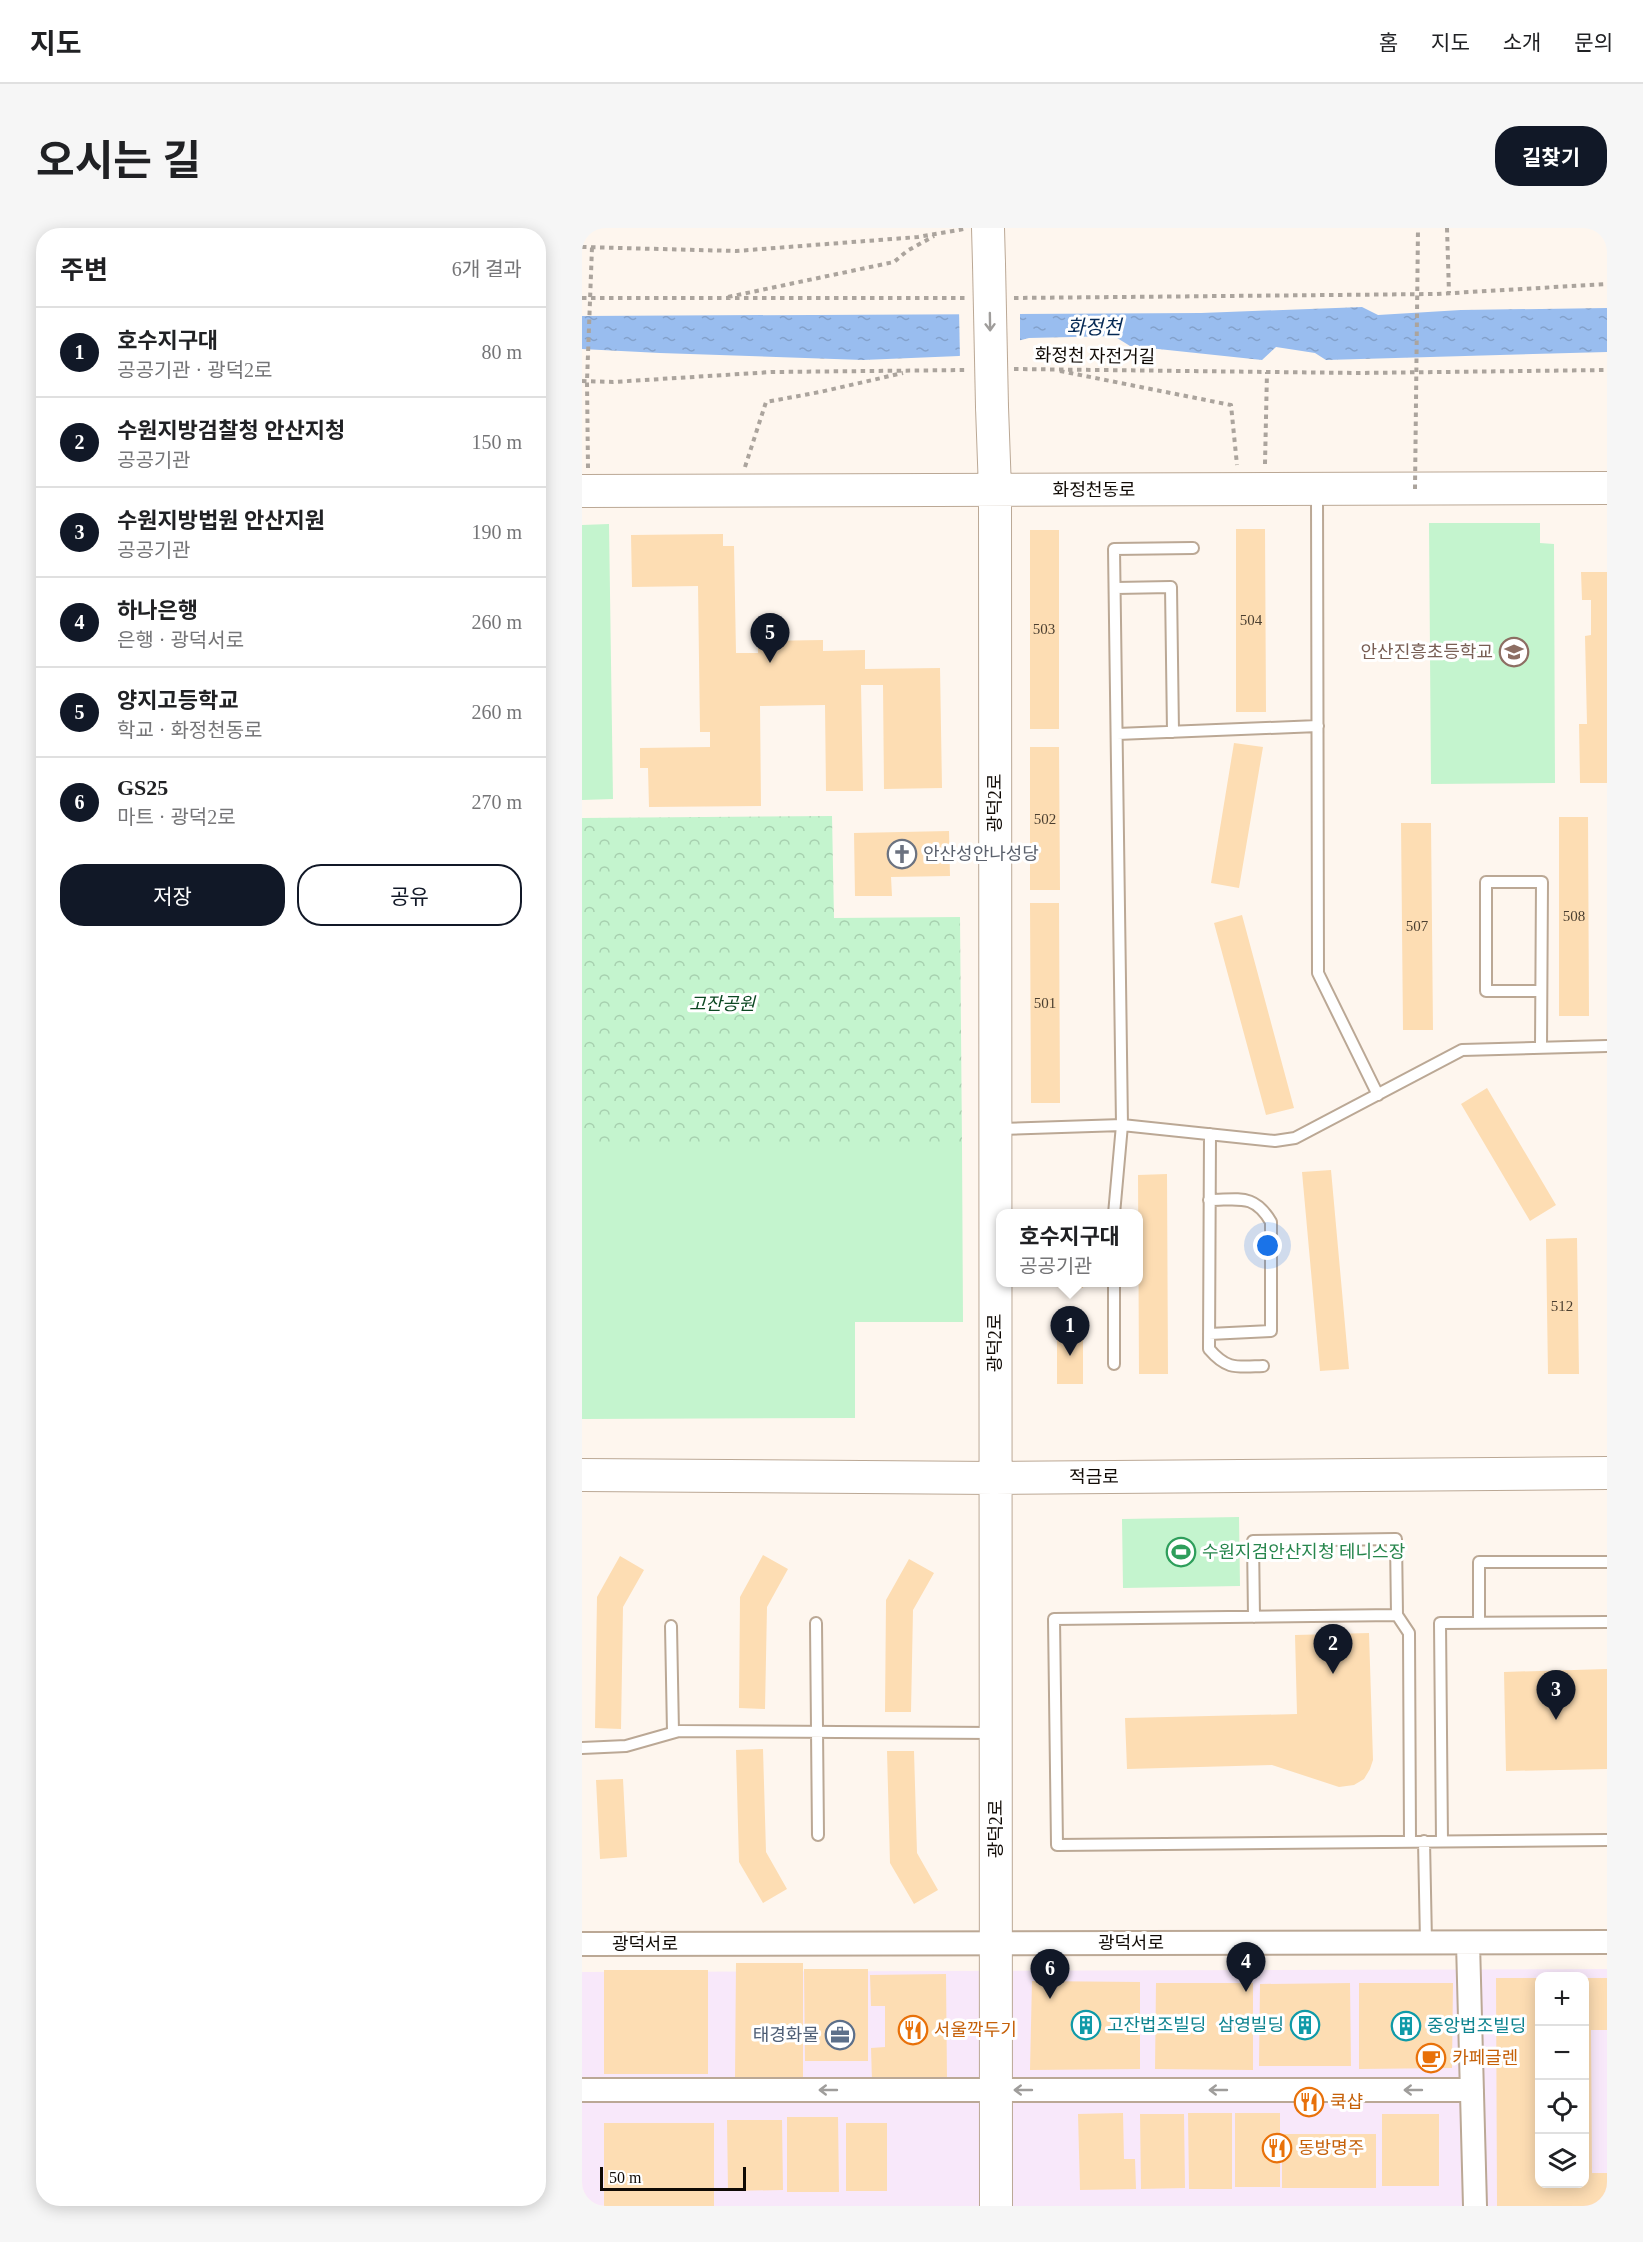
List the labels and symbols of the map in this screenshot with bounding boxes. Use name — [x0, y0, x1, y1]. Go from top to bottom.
one-way arrow — [984, 312, 996, 332]
water label: 화정천 — [1066, 316, 1124, 338]
street label: 화정천 자전거길 — [1035, 345, 1155, 367]
street label: 화정천동로 — [1053, 480, 1135, 500]
house number: 504 — [1240, 612, 1263, 628]
pin: 5 — [750, 614, 789, 663]
house number: 503 — [1033, 621, 1055, 637]
school or university icon: 안산진흥초등학교 — [1498, 636, 1530, 668]
place label: 안산진흥초등학교 — [1361, 642, 1493, 662]
street label: 광덕2로 — [985, 774, 1005, 832]
house number: 502 — [1034, 811, 1056, 827]
church icon: 안산성안나성당 — [886, 838, 918, 870]
place label: 안산성안나성당 — [923, 844, 1039, 864]
house number: 508 — [1563, 908, 1585, 924]
house number: 507 — [1406, 918, 1429, 934]
park label: 고잔공원 — [689, 994, 757, 1014]
house number: 501 — [1034, 995, 1056, 1011]
your location — [1253, 1231, 1282, 1260]
house number: 512 — [1551, 1298, 1573, 1314]
pin: 1 — [1050, 1306, 1090, 1356]
street label: 광덕2로 — [985, 1314, 1005, 1372]
street label: 적금로 — [1069, 1467, 1119, 1487]
sports icon: 수원지검안산지청 테니스장 — [1165, 1536, 1197, 1568]
place label: 수원지검안산지청 테니스장 — [1202, 1542, 1405, 1562]
pin: 2 — [1314, 1624, 1353, 1674]
pin: 3 — [1536, 1670, 1576, 1720]
street label: 광덕2로 — [986, 1800, 1006, 1858]
street label: 광덕서로 — [1098, 1933, 1164, 1953]
street label: 광덕서로 — [612, 1934, 678, 1954]
pin: 4 — [1226, 1942, 1266, 1992]
pin: 6 — [1030, 1950, 1070, 1999]
building icon: 고잔법조빌딩 — [1070, 2009, 1102, 2041]
building icon: 삼영빌딩 — [1289, 2009, 1321, 2041]
building icon: 중앙법조빌딩 — [1390, 2010, 1422, 2042]
restaurant icon: 서울깍두기 — [897, 2014, 929, 2046]
place label: 고잔법조빌딩 — [1107, 2015, 1206, 2035]
place label: 삼영빌딩 — [1218, 2015, 1284, 2035]
place label: 중앙법조빌딩 — [1427, 2016, 1526, 2036]
office icon: 태경화물 — [824, 2019, 856, 2051]
place label: 서울깍두기 — [934, 2020, 1017, 2040]
place label: 태경화물 — [753, 2025, 819, 2045]
cafe icon: 카페글렌 — [1415, 2042, 1447, 2074]
place label: 카페글렌 — [1452, 2048, 1518, 2068]
one-way arrow — [819, 2084, 839, 2096]
one-way arrow — [1014, 2084, 1034, 2096]
one-way arrow — [1209, 2084, 1229, 2096]
one-way arrow — [1404, 2084, 1424, 2096]
restaurant icon: 쿡샵 — [1293, 2086, 1325, 2118]
place label: 쿡샵 — [1330, 2092, 1363, 2112]
restaurant icon: 동방명주 — [1261, 2132, 1293, 2164]
place label: 동방명주 — [1298, 2138, 1364, 2158]
scale bar — [600, 2164, 746, 2192]

